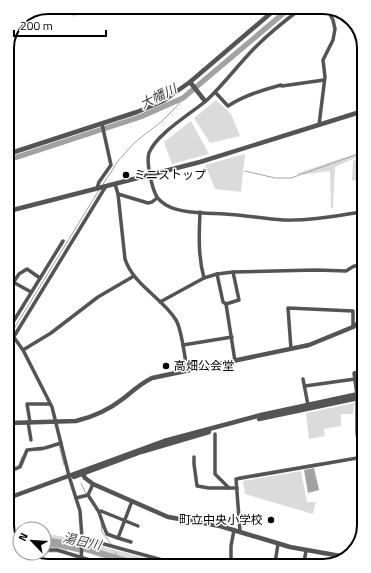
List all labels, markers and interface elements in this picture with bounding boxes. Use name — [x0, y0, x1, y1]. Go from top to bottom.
scale bar — [14, 12, 106, 38]
text: 200 m — [20, 16, 53, 35]
water label: 大幡川 — [136, 78, 182, 114]
place label: ミニストップ — [134, 165, 206, 184]
marker: ミニストップ — [121, 170, 131, 180]
place label: 高畑公会堂 — [174, 356, 234, 375]
marker: 高畑公会堂 — [161, 361, 171, 371]
place label: 町立中央小学校 — [179, 510, 263, 529]
marker: 町立中央小学校 — [266, 515, 276, 525]
north arrow — [12, 521, 52, 561]
water label: 湯日川 — [61, 527, 105, 555]
text: N — [14, 530, 32, 544]

